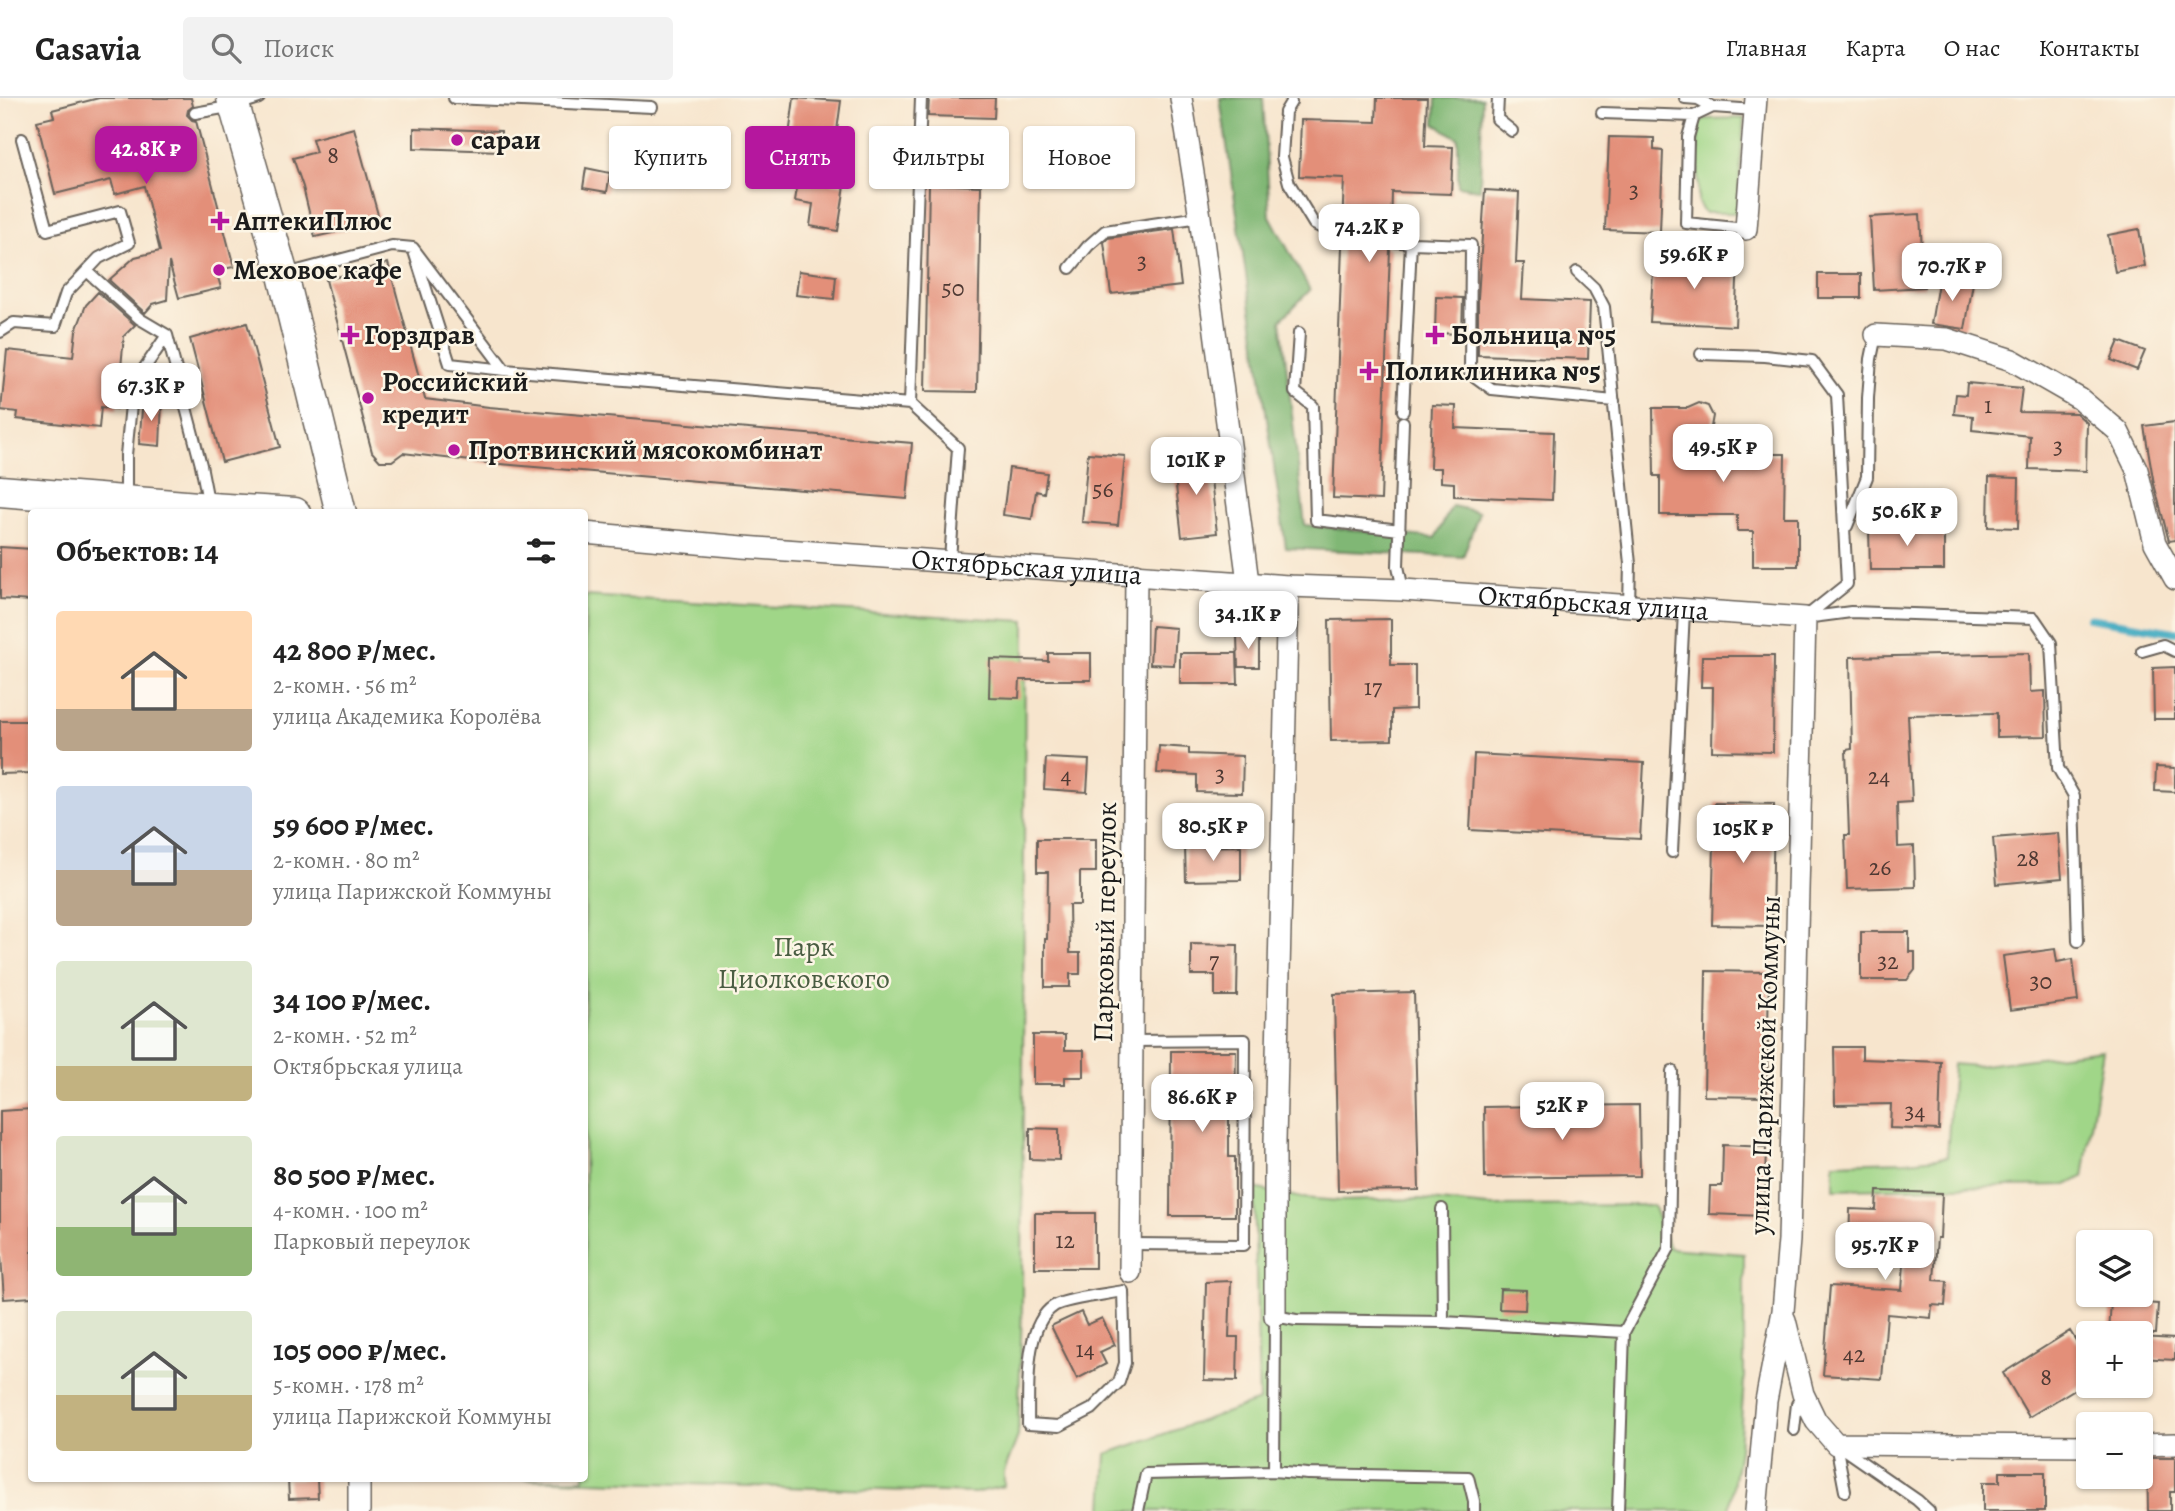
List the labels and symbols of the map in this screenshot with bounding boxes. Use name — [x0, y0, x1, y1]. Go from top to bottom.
place label: сараи — [471, 121, 541, 159]
pin: 42.8K ₽ — [81, 126, 211, 186]
marker: сараи — [449, 132, 465, 148]
house number: 8 — [327, 139, 339, 171]
house number: 3 — [1629, 174, 1639, 206]
place label: АптекиПлюс — [233, 202, 392, 240]
pin: 74.2K ₽ — [1304, 204, 1434, 264]
marker: АптекиПлюс — [212, 213, 228, 229]
pin: 59.6K ₽ — [1629, 232, 1759, 291]
pin: 70.7K ₽ — [1887, 244, 2017, 303]
house number: 3 — [1137, 245, 1147, 277]
place label: Меховое кафе — [233, 251, 402, 289]
marker: Меховое кафе — [211, 262, 227, 278]
house number: 50 — [941, 272, 965, 304]
place label: Горздрав — [364, 316, 475, 354]
place label: Больница №5 — [1451, 316, 1616, 354]
marker: Больница №5 — [1425, 325, 1445, 345]
marker: Горздрав — [342, 327, 358, 343]
place label: Поликлиника №5 — [1385, 352, 1601, 390]
marker: Поликлиника №5 — [1359, 361, 1379, 381]
place label: Российский кредит — [382, 363, 529, 433]
pin: 67.3K ₽ — [86, 364, 216, 423]
house number: 1 — [1984, 389, 1992, 421]
marker: Российский кредит — [360, 390, 376, 406]
pin: 49.5K ₽ — [1658, 424, 1788, 484]
house number: 3 — [2053, 430, 2063, 462]
place label: Протвинский мясокомбинат — [468, 431, 823, 469]
pin: 101K ₽ — [1139, 438, 1253, 497]
marker: Протвинский мясокомбинат — [446, 442, 462, 458]
house number: 56 — [1092, 473, 1114, 505]
pin: 50.6K ₽ — [1842, 489, 1972, 548]
street label: Октябрьская улица — [910, 540, 1143, 595]
street label: Октябрьская улица — [1477, 576, 1710, 630]
pin: 34.1K ₽ — [1183, 592, 1313, 651]
house number: 17 — [1364, 671, 1383, 703]
house number: 3 — [1215, 758, 1225, 790]
house number: 4 — [1061, 759, 1072, 791]
house number: 24 — [1868, 760, 1890, 792]
street label: Парковый переулок — [1084, 801, 1126, 1043]
pin: 80.5K ₽ — [1148, 804, 1278, 863]
pin: 105K ₽ — [1686, 806, 1800, 865]
house number: 28 — [2016, 842, 2040, 874]
house number: 26 — [1869, 851, 1891, 883]
street label: улица Парижской Коммуны — [1740, 895, 1790, 1236]
park label: Парк Циолковского — [718, 928, 890, 998]
house number: 7 — [1209, 944, 1220, 976]
house number: 32 — [1877, 945, 1899, 977]
house number: 30 — [2030, 965, 2052, 997]
pin: 86.6K ₽ — [1137, 1074, 1267, 1134]
pin: 52K ₽ — [1513, 1082, 1611, 1142]
house number: 34 — [1905, 1095, 1926, 1127]
pin: 95.7K ₽ — [1820, 1222, 1950, 1282]
house number: 12 — [1055, 1224, 1075, 1256]
house number: 14 — [1075, 1333, 1095, 1365]
house number: 42 — [1843, 1338, 1865, 1370]
house number: 8 — [2040, 1361, 2052, 1393]

